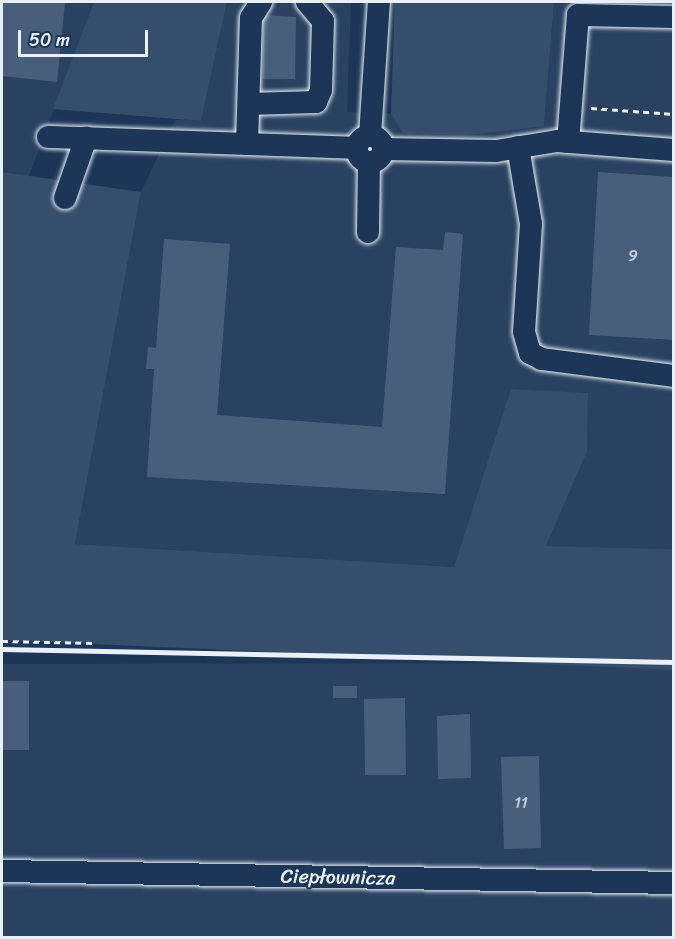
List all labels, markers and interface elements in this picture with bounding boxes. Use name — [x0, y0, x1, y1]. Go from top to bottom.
scale bar — [21, 18, 152, 56]
text: 50 m — [29, 24, 70, 56]
house number: 9 — [628, 246, 638, 266]
house number: 11 — [514, 793, 528, 813]
street label: Ciepłownicza — [280, 864, 396, 890]

